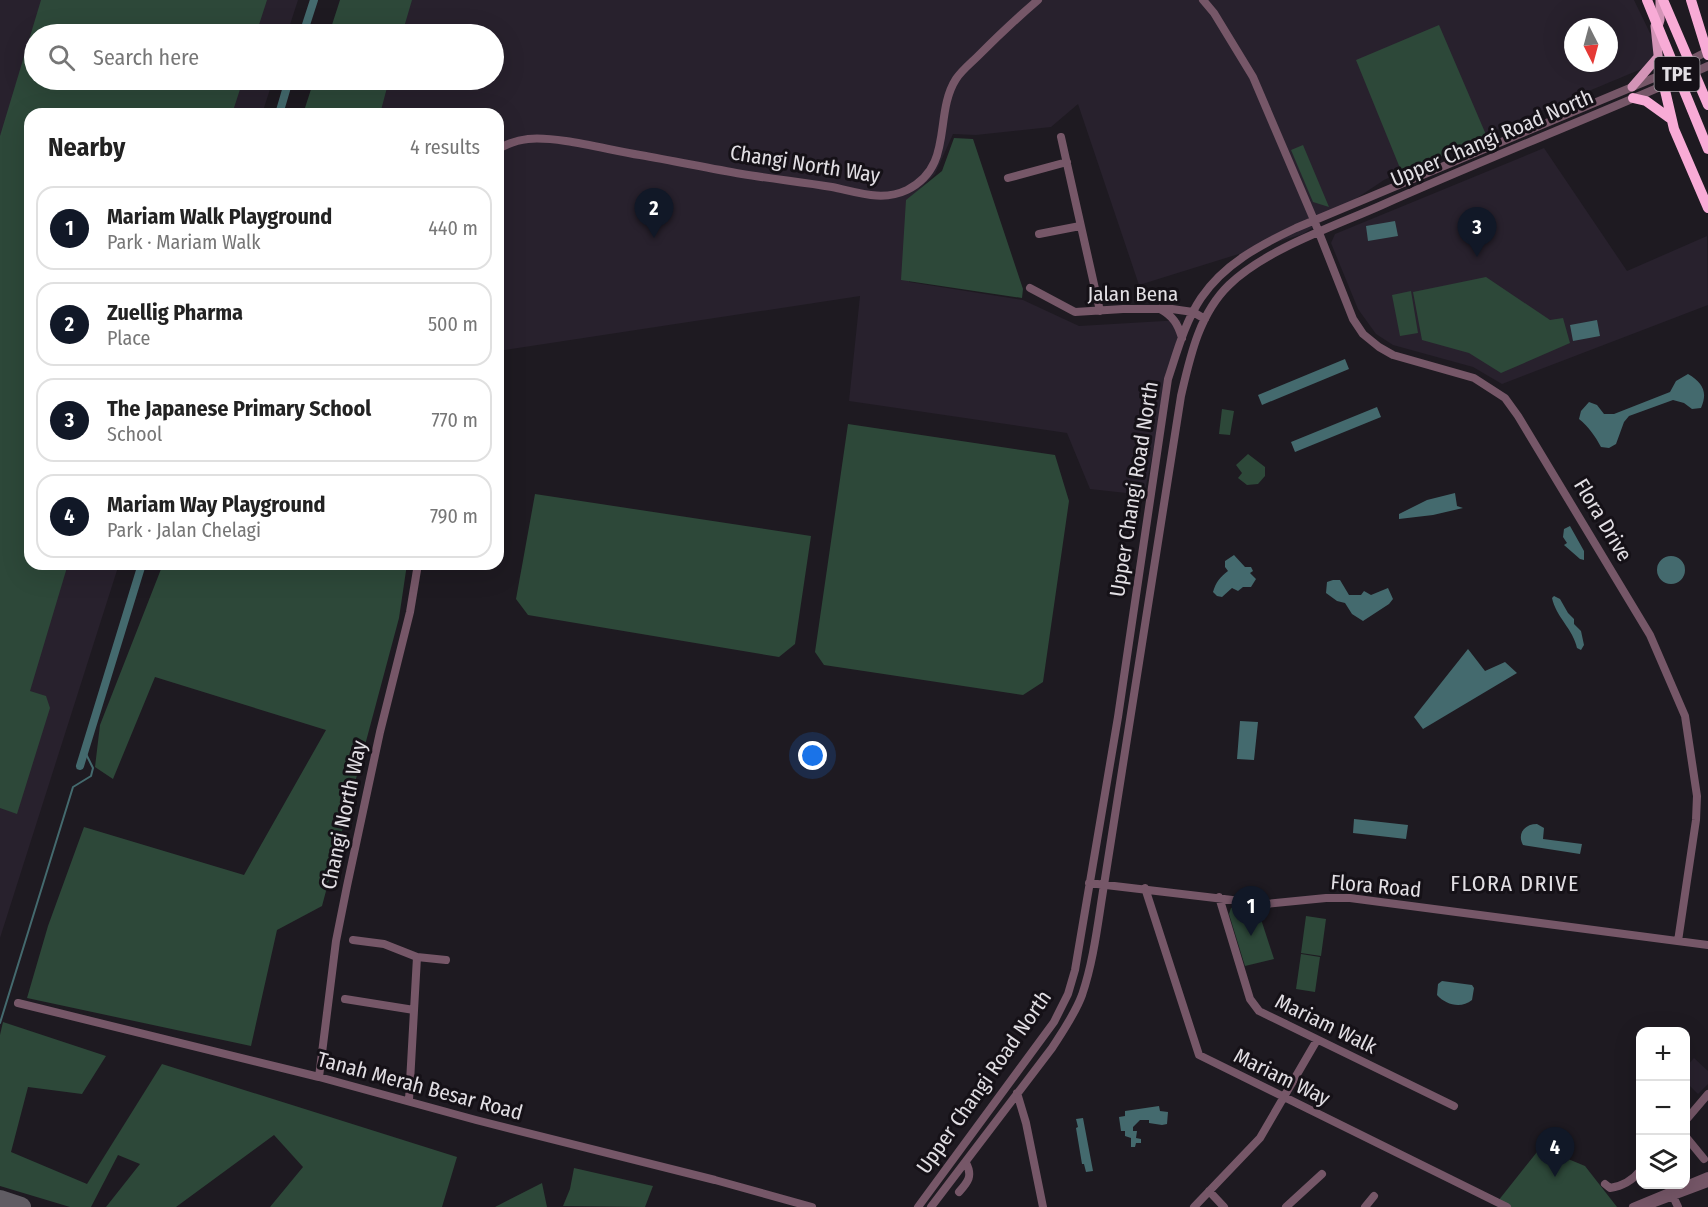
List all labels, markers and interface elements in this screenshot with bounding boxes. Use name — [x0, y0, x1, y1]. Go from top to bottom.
north arrow — [1564, 18, 1618, 72]
search box — [24, 24, 504, 90]
icon: search — [45, 41, 78, 74]
text: Search here — [93, 44, 199, 71]
road number: TPE — [1654, 57, 1700, 91]
street label: Upper Changi Road North — [1387, 83, 1597, 193]
text: Nearby — [48, 132, 125, 163]
text: 4 results — [410, 135, 480, 159]
street label: Changi North Way — [728, 139, 882, 189]
pin: 2 — [634, 188, 674, 238]
text: Mariam Walk Playground — [107, 203, 332, 230]
pin: 3 — [1458, 208, 1496, 257]
text: 1 — [65, 216, 74, 240]
text: 440 m — [428, 216, 478, 240]
text: Park · Mariam Walk — [107, 230, 261, 254]
street label: Jalan Bena — [1088, 281, 1178, 307]
text: Zuellig Pharma — [107, 299, 243, 326]
text: 2 — [65, 312, 74, 336]
text: 500 m — [428, 312, 478, 336]
text: Place — [107, 326, 150, 350]
street label: Upper Changi Road North — [1104, 379, 1164, 599]
text: The Japanese Primary School — [107, 395, 371, 422]
text: 3 — [65, 408, 74, 432]
text: 770 m — [431, 408, 478, 432]
text: School — [107, 422, 162, 446]
street label: Flora Drive — [1568, 474, 1638, 566]
text: Mariam Way Playground — [107, 491, 325, 518]
text: 4 — [64, 504, 75, 528]
text: 790 m — [430, 504, 478, 528]
text: Park · Jalan Chelagi — [107, 518, 261, 542]
street label: Changi North Way — [316, 738, 373, 892]
your location — [798, 741, 827, 770]
street label: Flora Road — [1330, 869, 1422, 903]
district label: FLORA DRIVE — [1450, 870, 1580, 897]
pin: 1 — [1232, 886, 1270, 936]
street label: Upper Changi Road North — [911, 985, 1057, 1179]
street label: Mariam Walk — [1271, 988, 1381, 1060]
map controls — [1636, 1027, 1690, 1189]
button: + — [1636, 1027, 1690, 1081]
street label: Mariam Way — [1230, 1043, 1335, 1112]
street label: Tanah Merah Besar Road — [315, 1046, 525, 1126]
button: − — [1636, 1081, 1690, 1135]
pin: 4 — [1536, 1128, 1574, 1177]
button: layers — [1636, 1135, 1690, 1189]

